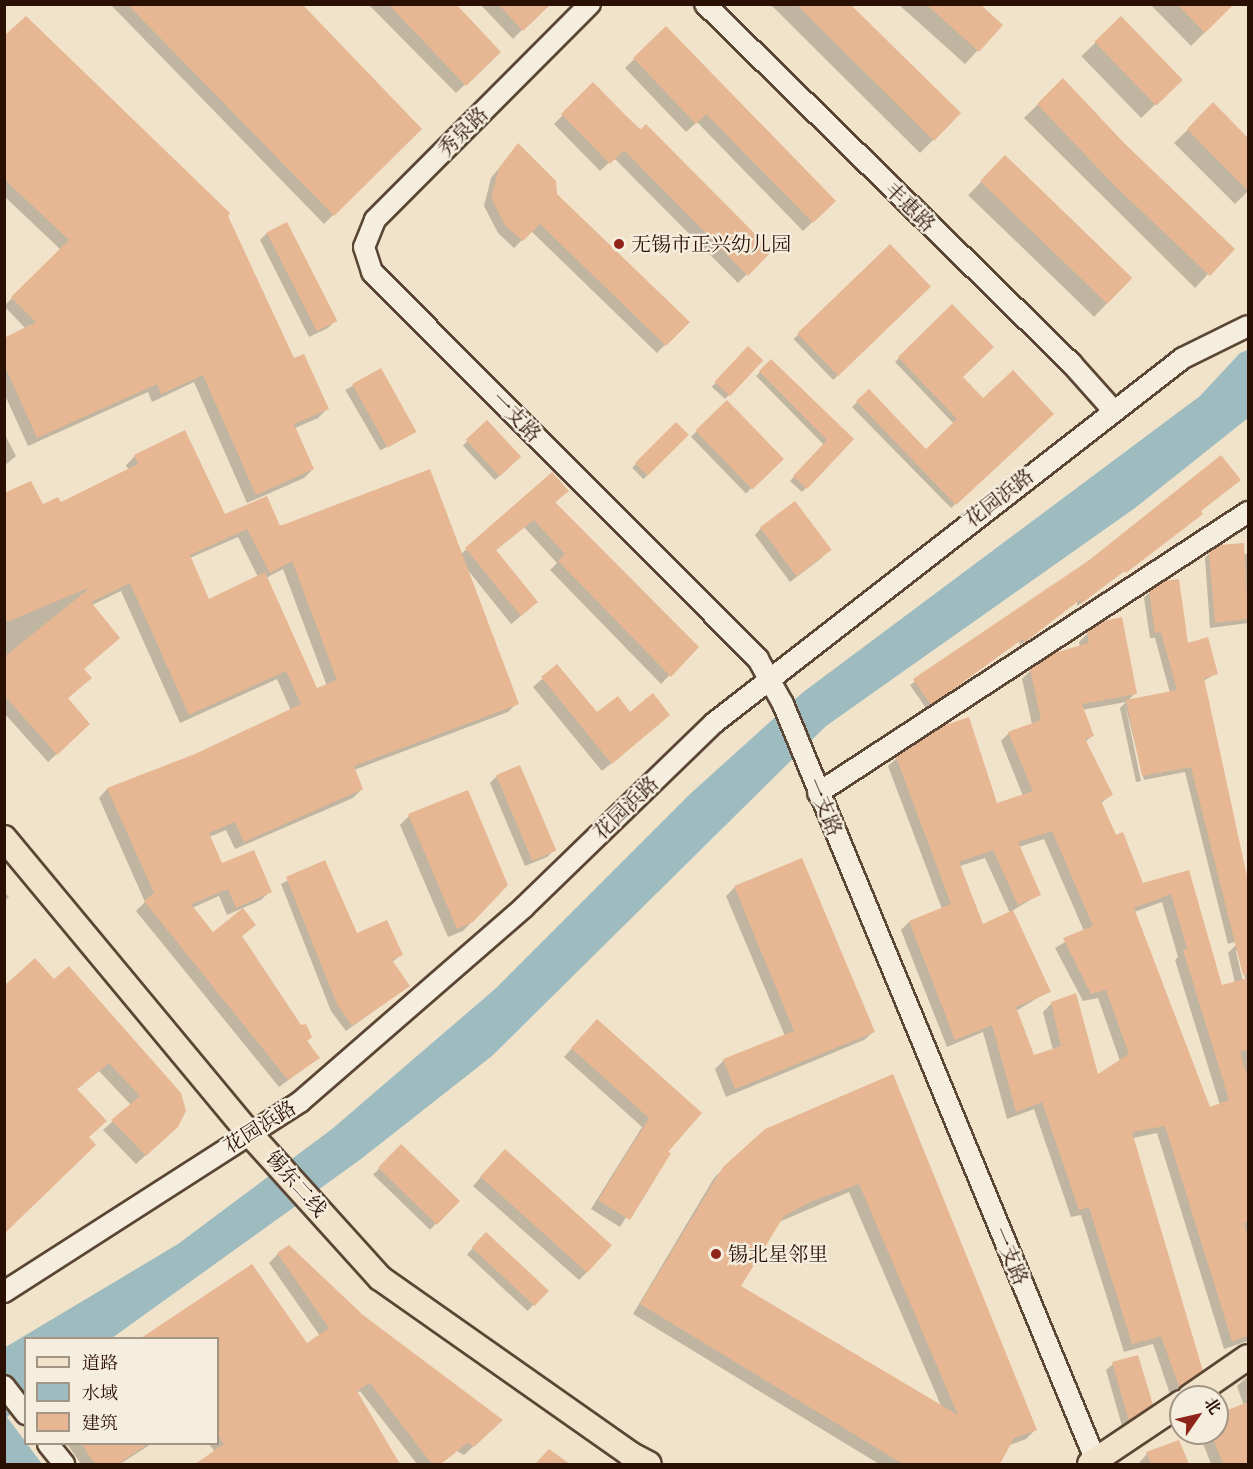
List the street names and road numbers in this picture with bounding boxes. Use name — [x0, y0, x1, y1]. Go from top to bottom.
street label: 秀泉路 — [433, 102, 493, 162]
street label: 丰惠路 — [880, 178, 940, 236]
street label: 一支路 — [486, 387, 546, 447]
street label: 花园浜路 — [960, 464, 1038, 532]
street label: 花园浜路 — [589, 772, 663, 844]
street label: 一支路 — [801, 775, 847, 839]
street label: 花园浜路 — [220, 1096, 300, 1158]
street label: 锡东二线 — [260, 1146, 332, 1222]
street label: 一支路 — [987, 1224, 1033, 1288]

